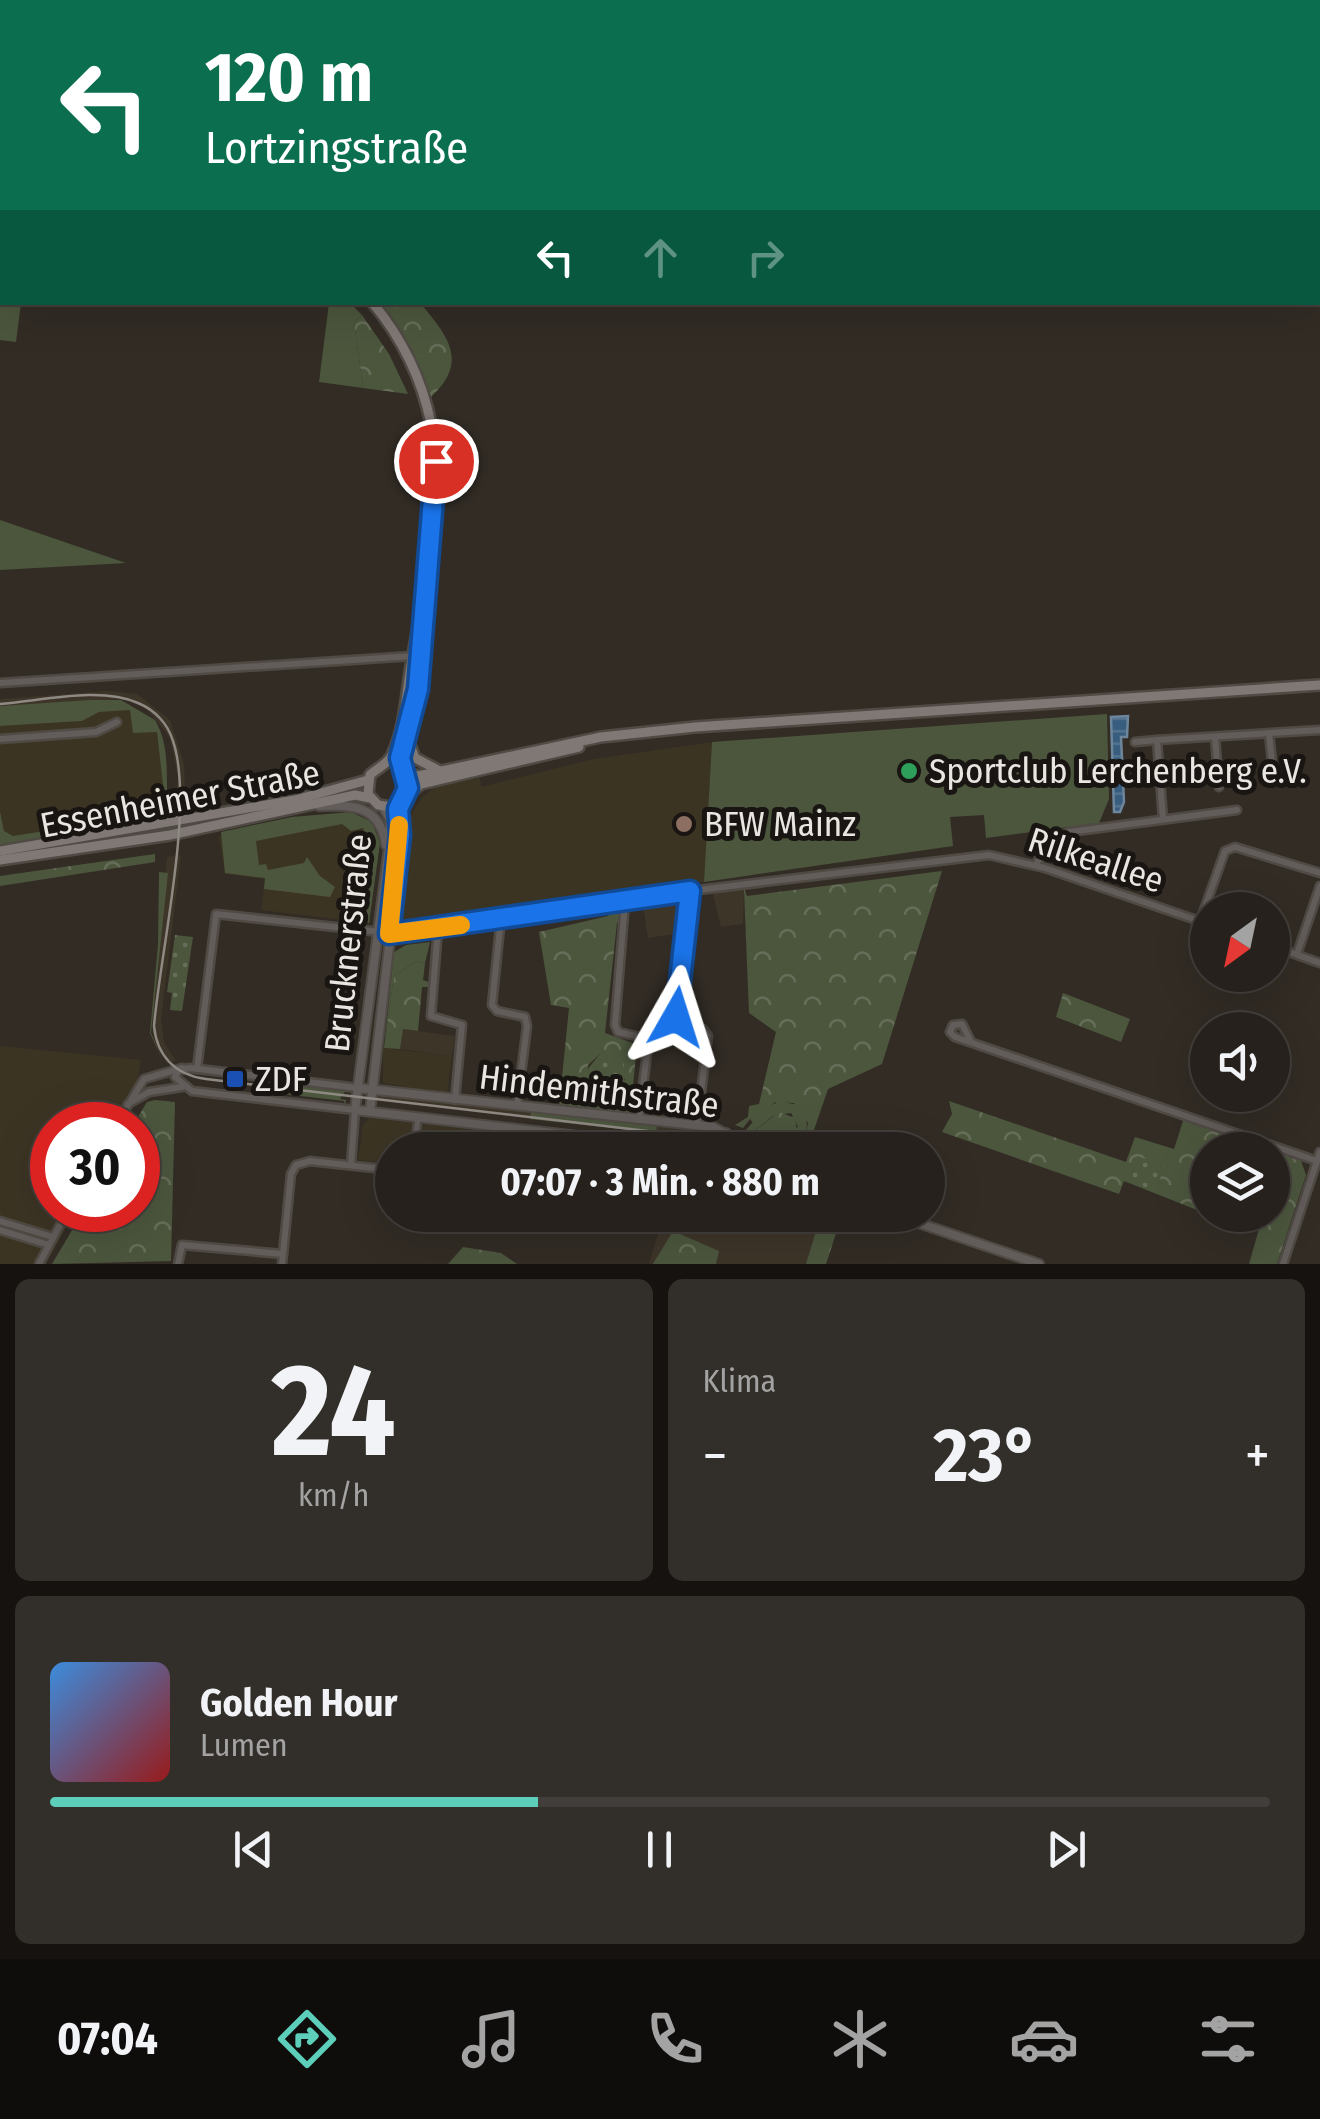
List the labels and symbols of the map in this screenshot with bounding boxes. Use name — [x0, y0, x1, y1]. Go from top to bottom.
pin — [394, 419, 479, 504]
place label: Sportclub Lerchenberg e.V. — [929, 750, 1307, 792]
street label: Essenheimer Straße — [37, 751, 323, 847]
marker: Sportclub Lerchenberg e.V. — [898, 760, 920, 782]
place label: BFW Mainz — [704, 803, 856, 845]
marker: BFW Mainz — [673, 813, 695, 835]
street label: Rilkeallee — [1023, 818, 1169, 902]
street label: Brucknerstraße — [316, 832, 380, 1054]
north arrow — [1190, 892, 1290, 992]
position arrow — [624, 965, 728, 1069]
street label: Hindemithstraße — [477, 1055, 721, 1127]
place label: ZDF — [255, 1058, 307, 1100]
marker: ZDF — [224, 1068, 246, 1090]
speed limit sign: 30 — [30, 1102, 160, 1232]

